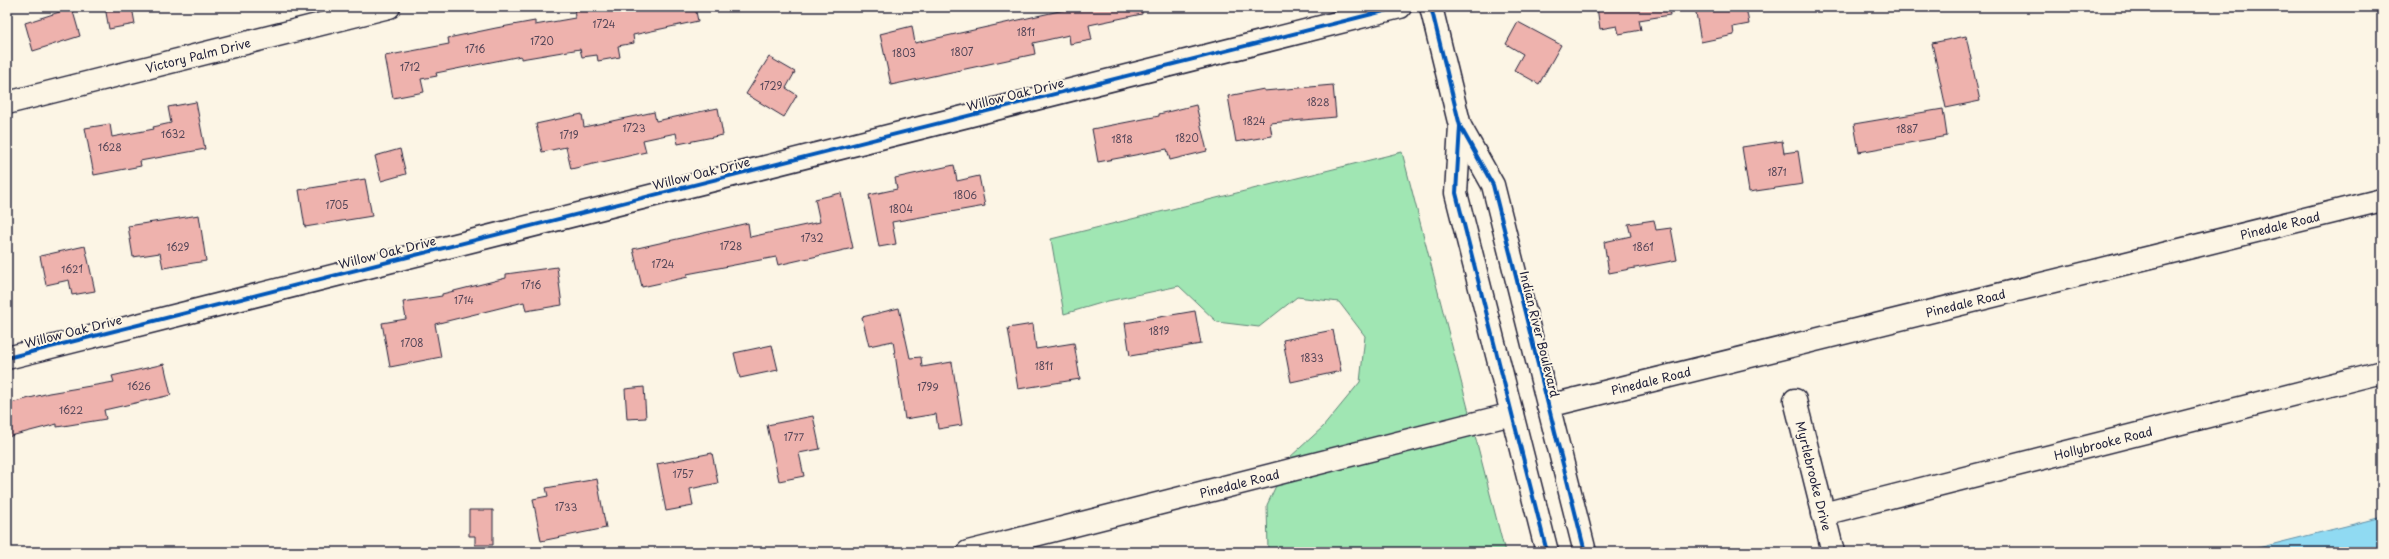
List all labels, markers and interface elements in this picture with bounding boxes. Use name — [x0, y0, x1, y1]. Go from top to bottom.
house number: 1724 — [593, 16, 616, 31]
house number: 1811 — [1017, 24, 1035, 39]
street label: Victory Palm Drive — [144, 33, 252, 77]
house number: 1720 — [530, 33, 554, 48]
house number: 1716 — [465, 41, 485, 56]
house number: 1807 — [951, 44, 974, 59]
house number: 1803 — [892, 45, 916, 60]
house number: 1712 — [400, 59, 420, 74]
street label: Willow Oak Drive — [964, 73, 1066, 115]
house number: 1729 — [760, 78, 782, 93]
house number: 1828 — [1306, 94, 1330, 109]
house number: 1824 — [1242, 113, 1266, 128]
house number: 1723 — [622, 120, 646, 135]
house number: 1887 — [1896, 121, 1918, 136]
house number: 1632 — [161, 126, 185, 141]
house number: 1719 — [559, 127, 579, 142]
house number: 1820 — [1175, 130, 1199, 145]
house number: 1818 — [1111, 131, 1133, 146]
house number: 1628 — [98, 139, 122, 154]
street label: Willow Oak Drive — [650, 152, 752, 194]
house number: 1871 — [1767, 164, 1787, 179]
house number: 1806 — [953, 187, 977, 202]
house number: 1705 — [326, 197, 349, 212]
house number: 1804 — [889, 201, 913, 216]
street label: Pinedale Road — [2238, 207, 2322, 244]
house number: 1732 — [800, 230, 824, 245]
street label: Willow Oak Drive — [336, 231, 438, 273]
house number: 1728 — [720, 238, 742, 253]
house number: 1629 — [167, 239, 189, 254]
house number: 1861 — [1632, 239, 1654, 254]
house number: 1724 — [652, 256, 675, 271]
house number: 1621 — [61, 261, 83, 276]
street label: Indian River Boulevard — [1516, 269, 1565, 400]
house number: 1716 — [521, 277, 541, 292]
street label: Pinedale Road — [1924, 284, 2007, 321]
house number: 1714 — [454, 292, 474, 307]
street label: Willow Oak Drive — [22, 310, 124, 352]
house number: 1819 — [1149, 323, 1169, 338]
house number: 1708 — [401, 335, 423, 350]
house number: 1833 — [1300, 350, 1324, 365]
house number: 1811 — [1035, 358, 1053, 373]
street label: Pinedale Road — [1609, 362, 1693, 399]
house number: 1626 — [127, 378, 151, 393]
house number: 1799 — [917, 379, 939, 394]
house number: 1622 — [59, 402, 83, 417]
street label: Myrtlebrooke Drive — [1792, 419, 1836, 532]
street label: Hollybrooke Road — [2052, 422, 2154, 464]
house number: 1777 — [784, 429, 805, 444]
street label: Pinedale Road — [1198, 464, 1281, 502]
house number: 1757 — [672, 466, 694, 481]
house number: 1733 — [555, 499, 577, 514]

